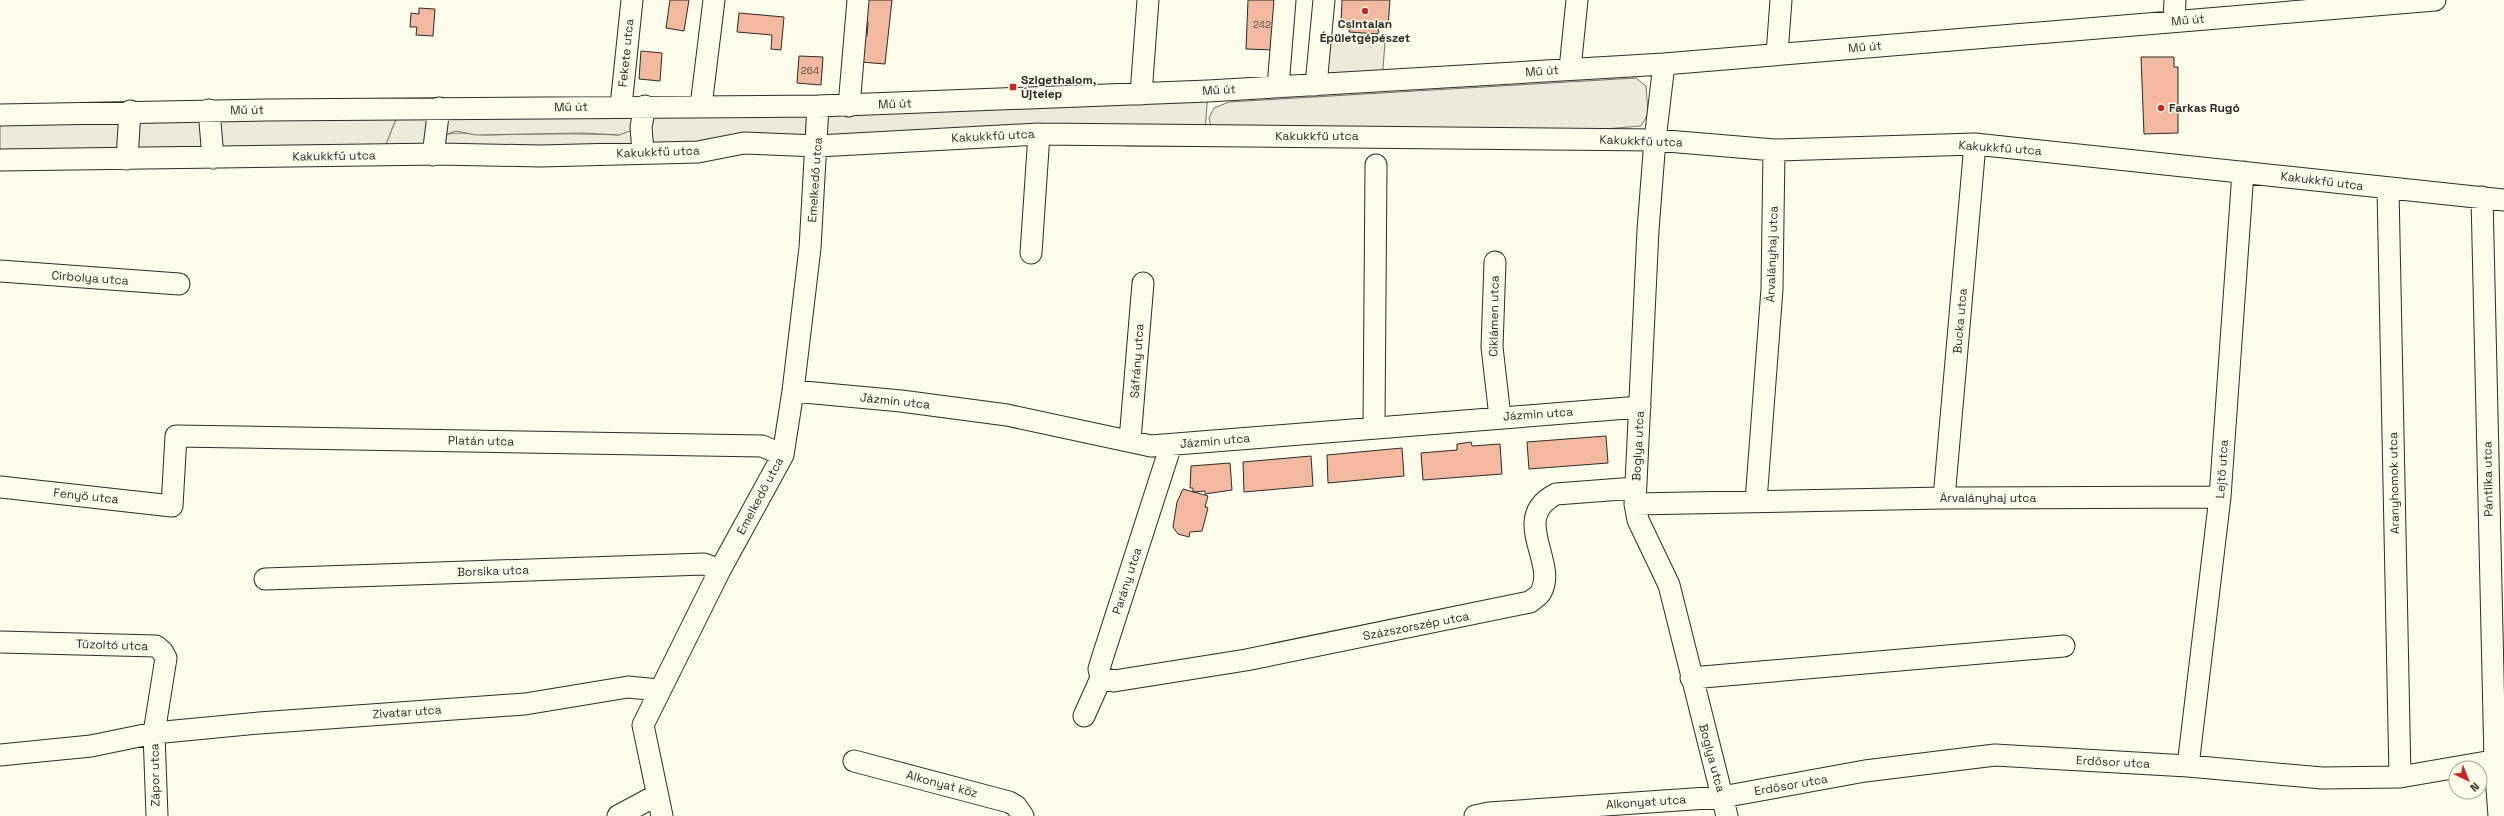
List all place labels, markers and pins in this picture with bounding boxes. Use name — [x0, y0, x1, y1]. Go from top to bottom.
marker: Csintalan Épületgépészet — [1360, 6, 1370, 16]
place label: Csintalan Épületgépészet — [1320, 16, 1410, 46]
place label: Szigethalom, Újtelep — [1021, 72, 1096, 102]
marker: Szigethalom, Újtelep — [1008, 82, 1018, 92]
place label: Farkas Rugó — [2169, 100, 2240, 116]
marker: Farkas Rugó — [2156, 103, 2166, 113]

